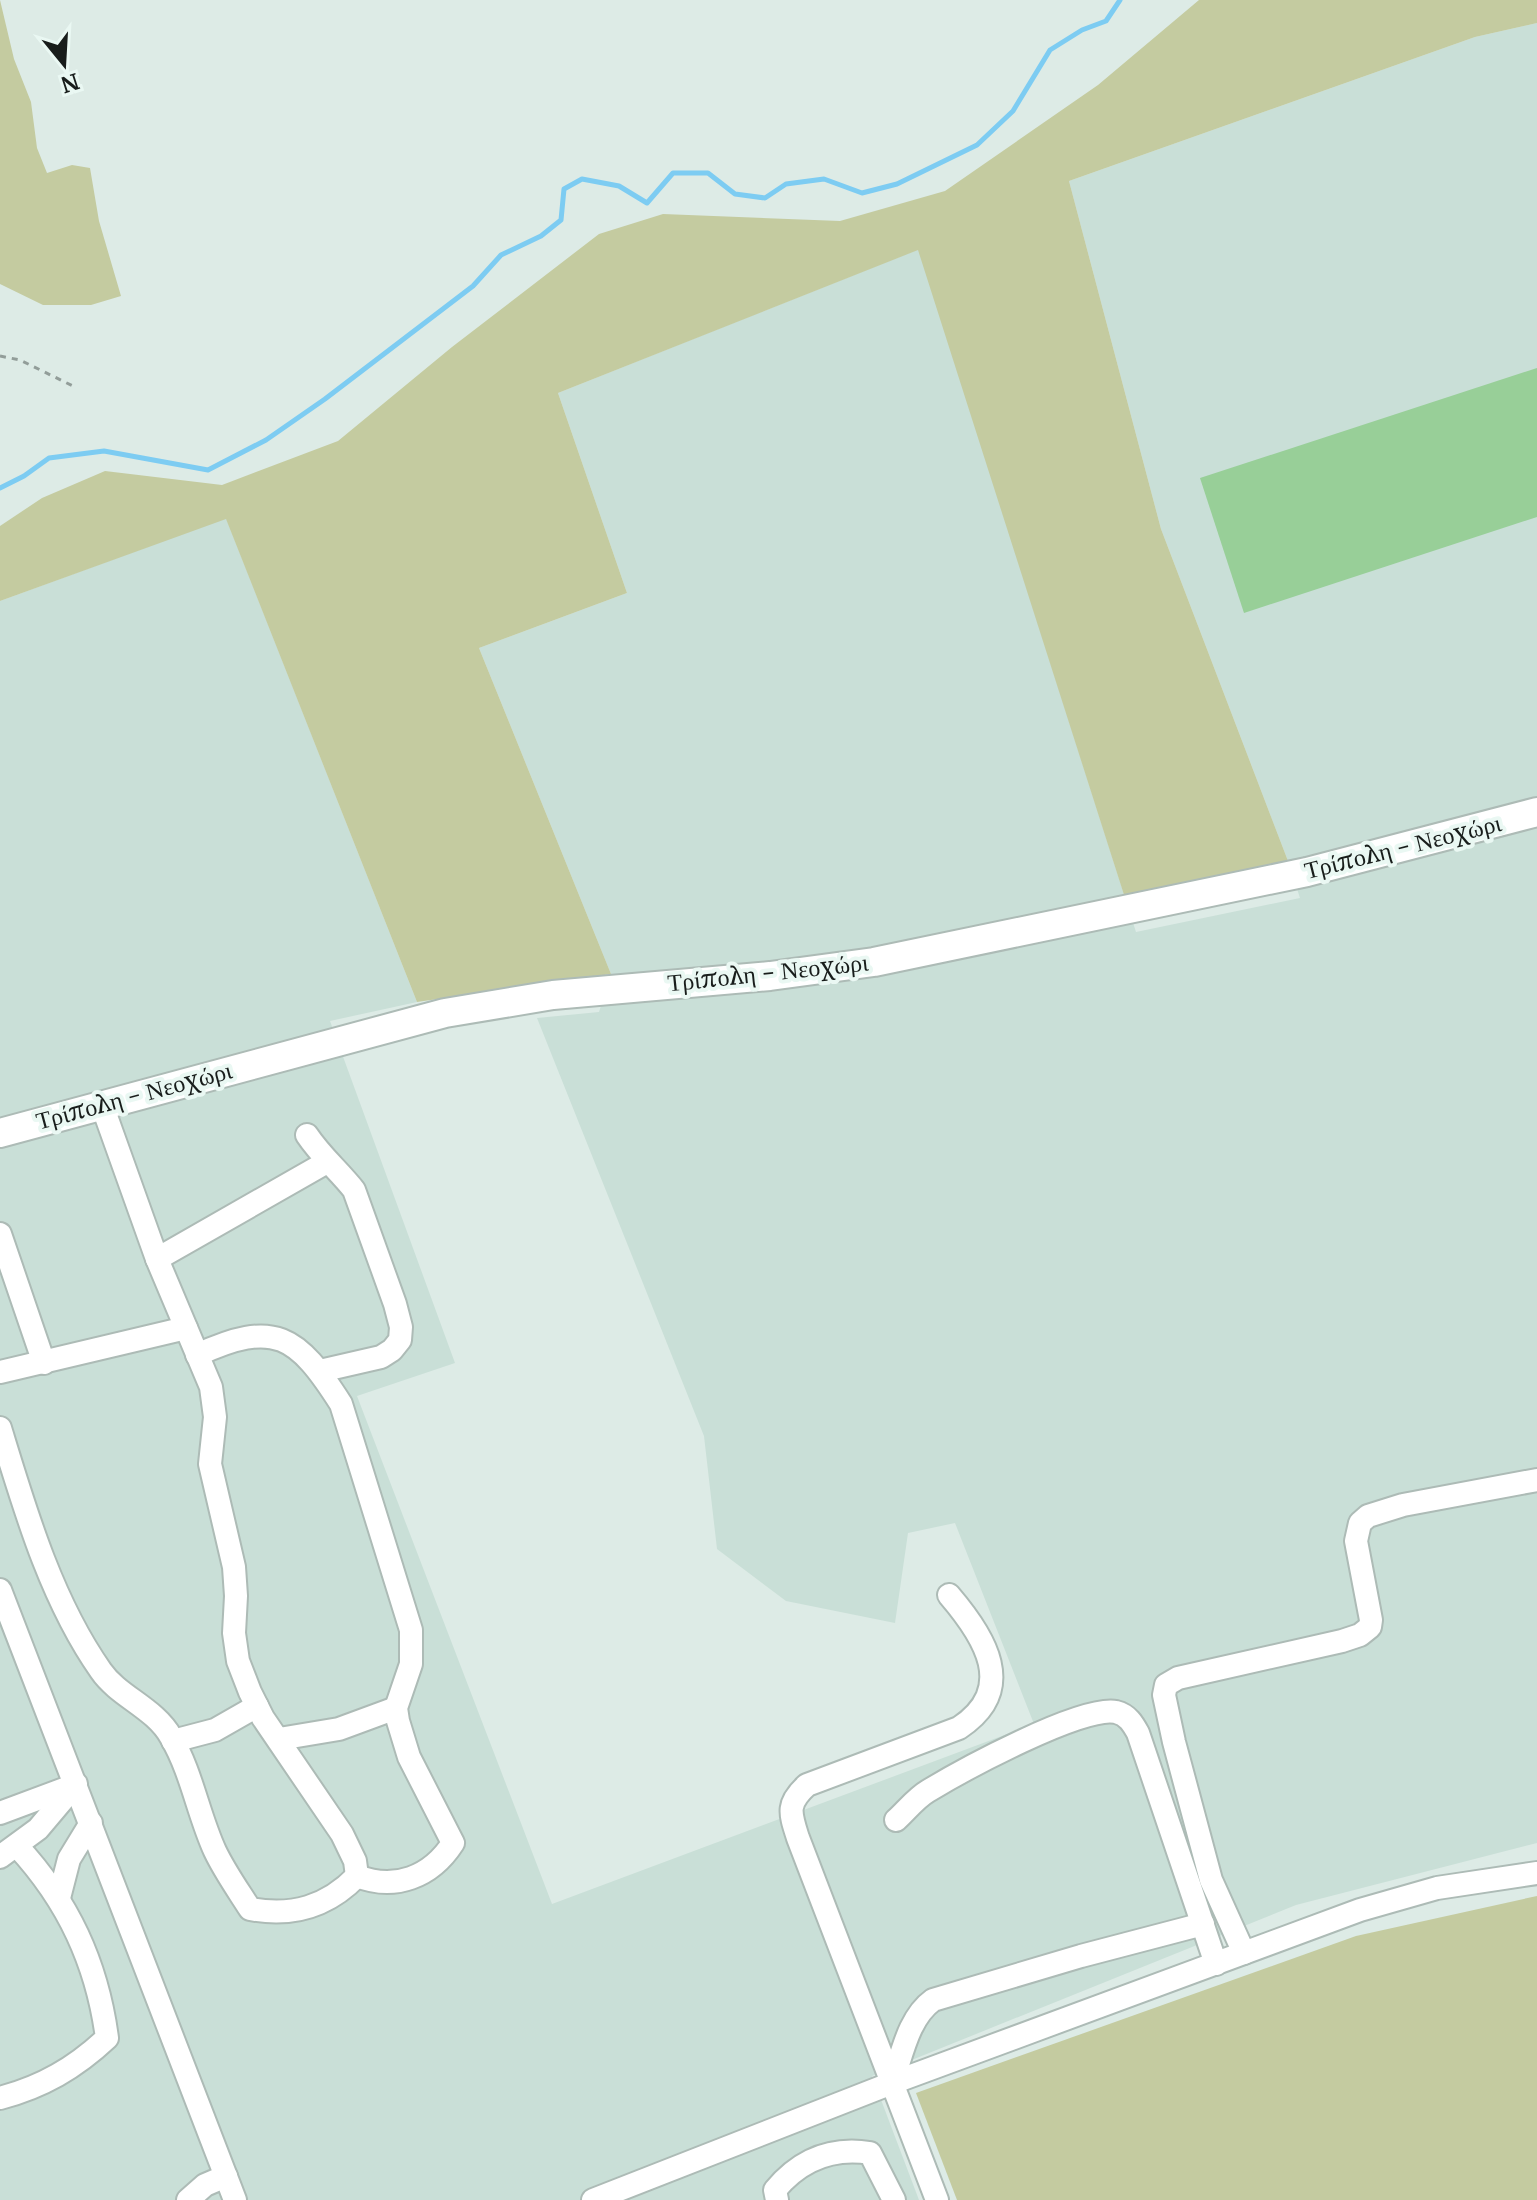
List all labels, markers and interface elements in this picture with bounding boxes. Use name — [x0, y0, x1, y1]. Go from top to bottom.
north arrow — [24, 24, 104, 104]
text: N — [57, 67, 83, 99]
street label: Τρίπολη - Νεοχώρι — [1301, 807, 1505, 886]
street label: Τρίπολη - Νεοχώρι — [666, 946, 870, 998]
street label: Τρίπολη - Νεοχώρι — [32, 1054, 236, 1137]

